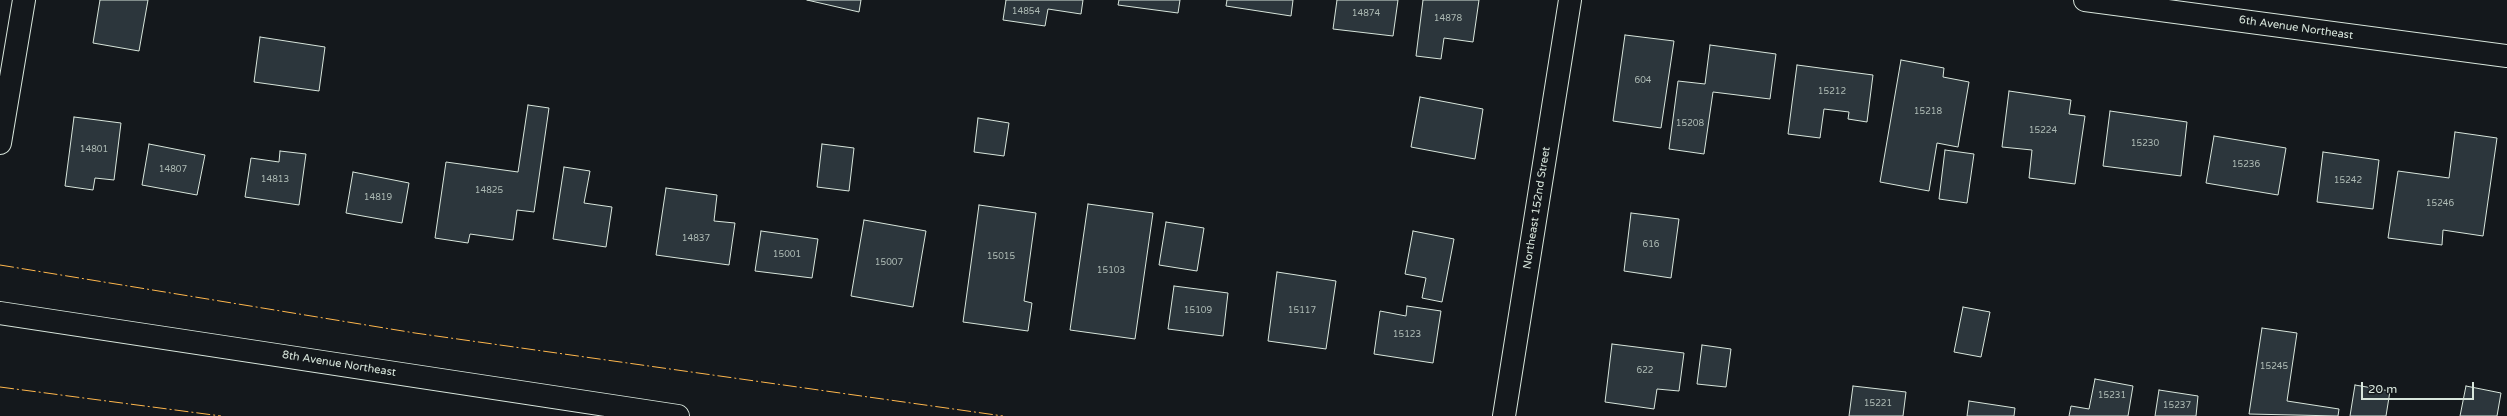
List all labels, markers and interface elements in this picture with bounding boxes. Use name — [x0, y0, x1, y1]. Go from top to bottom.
house number: 14854 — [1012, 7, 1040, 17]
house number: 14874 — [1352, 9, 1380, 19]
street label: 6th Avenue Northeast — [2238, 13, 2354, 43]
house number: 14878 — [1434, 14, 1462, 24]
house number: 604 — [1635, 76, 1651, 86]
house number: 15212 — [1818, 87, 1846, 97]
house number: 15218 — [1914, 107, 1942, 117]
house number: 15208 — [1676, 119, 1704, 129]
house number: 15224 — [2029, 126, 2057, 136]
house number: 15230 — [2131, 139, 2159, 149]
house number: 14801 — [80, 145, 108, 155]
street label: Northeast 152nd Street — [1521, 146, 1553, 270]
house number: 15236 — [2232, 160, 2260, 170]
house number: 14807 — [159, 165, 187, 175]
house number: 14813 — [261, 175, 289, 185]
house number: 15242 — [2334, 176, 2362, 186]
house number: 14825 — [475, 186, 503, 196]
house number: 14819 — [364, 193, 392, 203]
house number: 15246 — [2426, 199, 2454, 209]
house number: 14837 — [682, 234, 710, 244]
house number: 616 — [1643, 240, 1659, 250]
house number: 15001 — [773, 250, 801, 260]
house number: 15015 — [987, 252, 1015, 262]
house number: 15007 — [875, 258, 903, 268]
house number: 15103 — [1097, 266, 1125, 276]
house number: 15109 — [1184, 306, 1212, 316]
house number: 15117 — [1288, 306, 1316, 316]
house number: 15123 — [1393, 330, 1421, 340]
street label: 8th Avenue Northeast — [281, 348, 397, 380]
house number: 15245 — [2260, 362, 2288, 372]
house number: 622 — [1637, 366, 1653, 376]
scale bar — [2363, 374, 2476, 400]
text: 20 m — [2368, 382, 2397, 396]
house number: 15231 — [2098, 391, 2126, 401]
house number: 15221 — [1864, 399, 1892, 409]
house number: 15237 — [2163, 401, 2191, 411]

